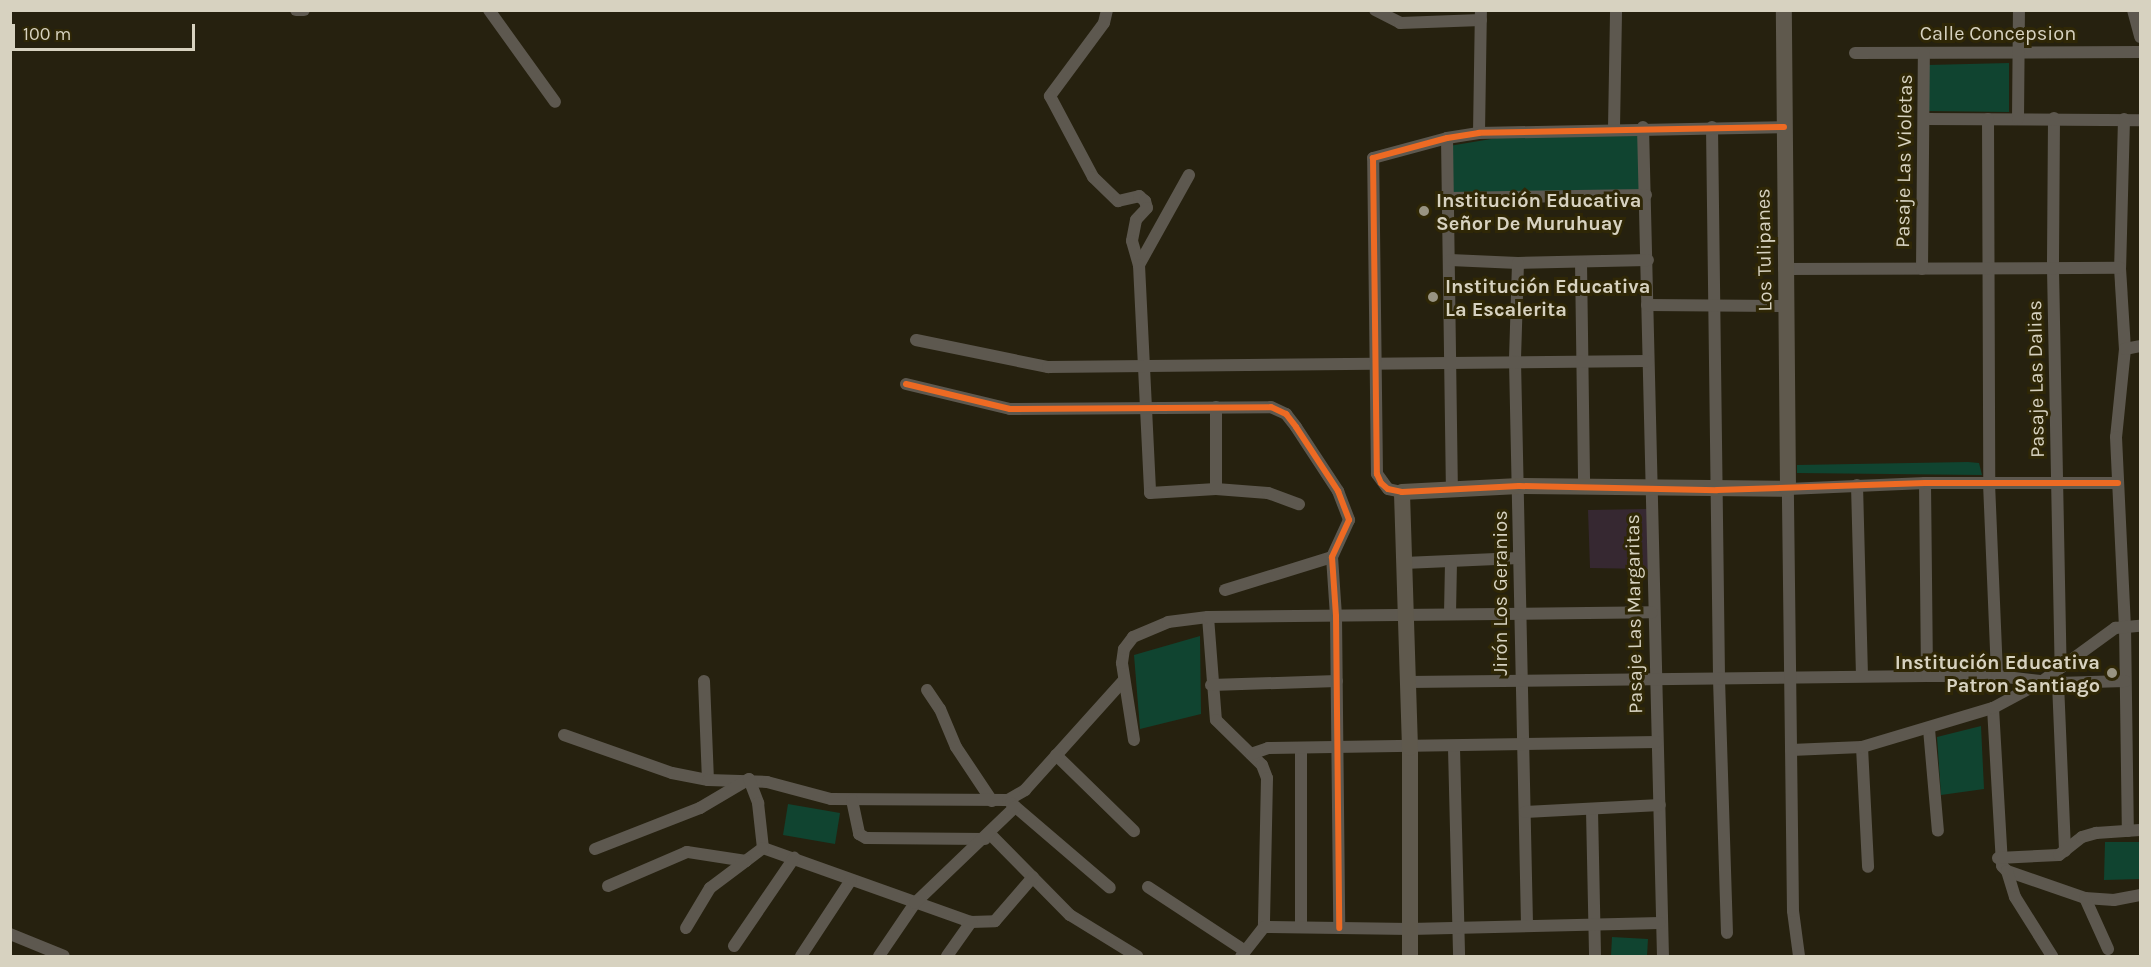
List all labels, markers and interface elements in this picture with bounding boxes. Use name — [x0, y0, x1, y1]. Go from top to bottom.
scale bar — [15, 12, 198, 50]
street label: Calle Concepsion — [1920, 21, 2076, 45]
text: 100 m — [23, 23, 71, 45]
street label: Pasaje Las Violetas — [1890, 74, 1918, 248]
place label: Institución Educativa Señor De Muruhuay — [1436, 188, 1641, 235]
street label: Los Tulipanes — [1751, 188, 1777, 312]
marker: Institución Educativa Señor De Muruhuay — [1417, 204, 1431, 218]
place label: Institución Educativa La Escalerita — [1445, 274, 1650, 321]
marker: Institución Educativa La Escalerita — [1426, 290, 1440, 304]
street label: Pasaje Las Dalias — [2023, 300, 2049, 458]
street label: Jirón Los Geranios — [1488, 510, 1512, 676]
street label: Pasaje Las Margaritas — [1620, 514, 1648, 714]
place label: Institución Educativa Patron Santiago — [1895, 650, 2100, 697]
marker: Institución Educativa Patron Santiago — [2105, 666, 2119, 680]

